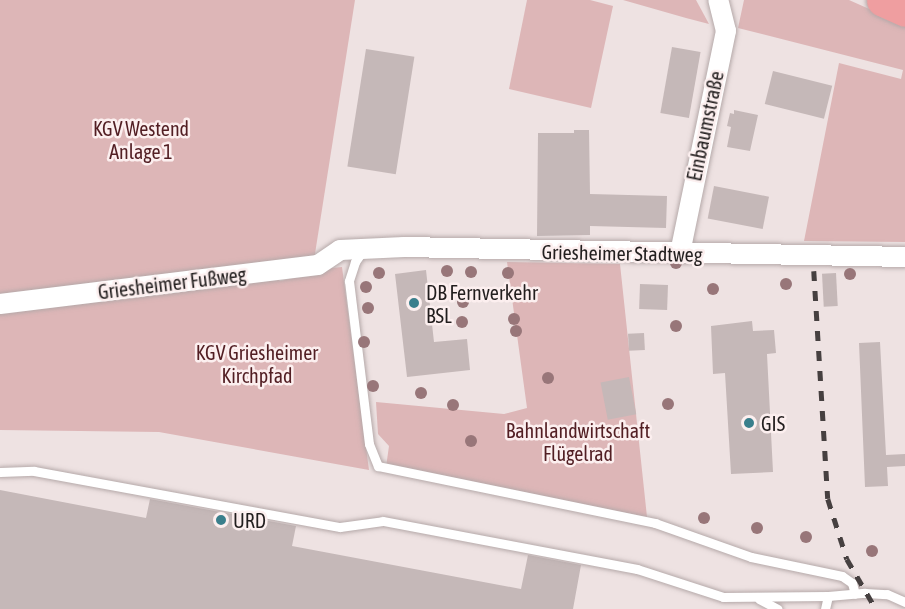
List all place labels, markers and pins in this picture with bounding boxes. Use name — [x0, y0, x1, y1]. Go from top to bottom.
place label: DB Fernverkehr BSL — [426, 280, 538, 327]
marker: DB Fernverkehr BSL — [407, 296, 421, 310]
place label: GIS — [761, 411, 785, 435]
marker: GIS — [742, 416, 756, 430]
place label: URD — [233, 508, 266, 532]
marker: URD — [214, 513, 228, 527]

